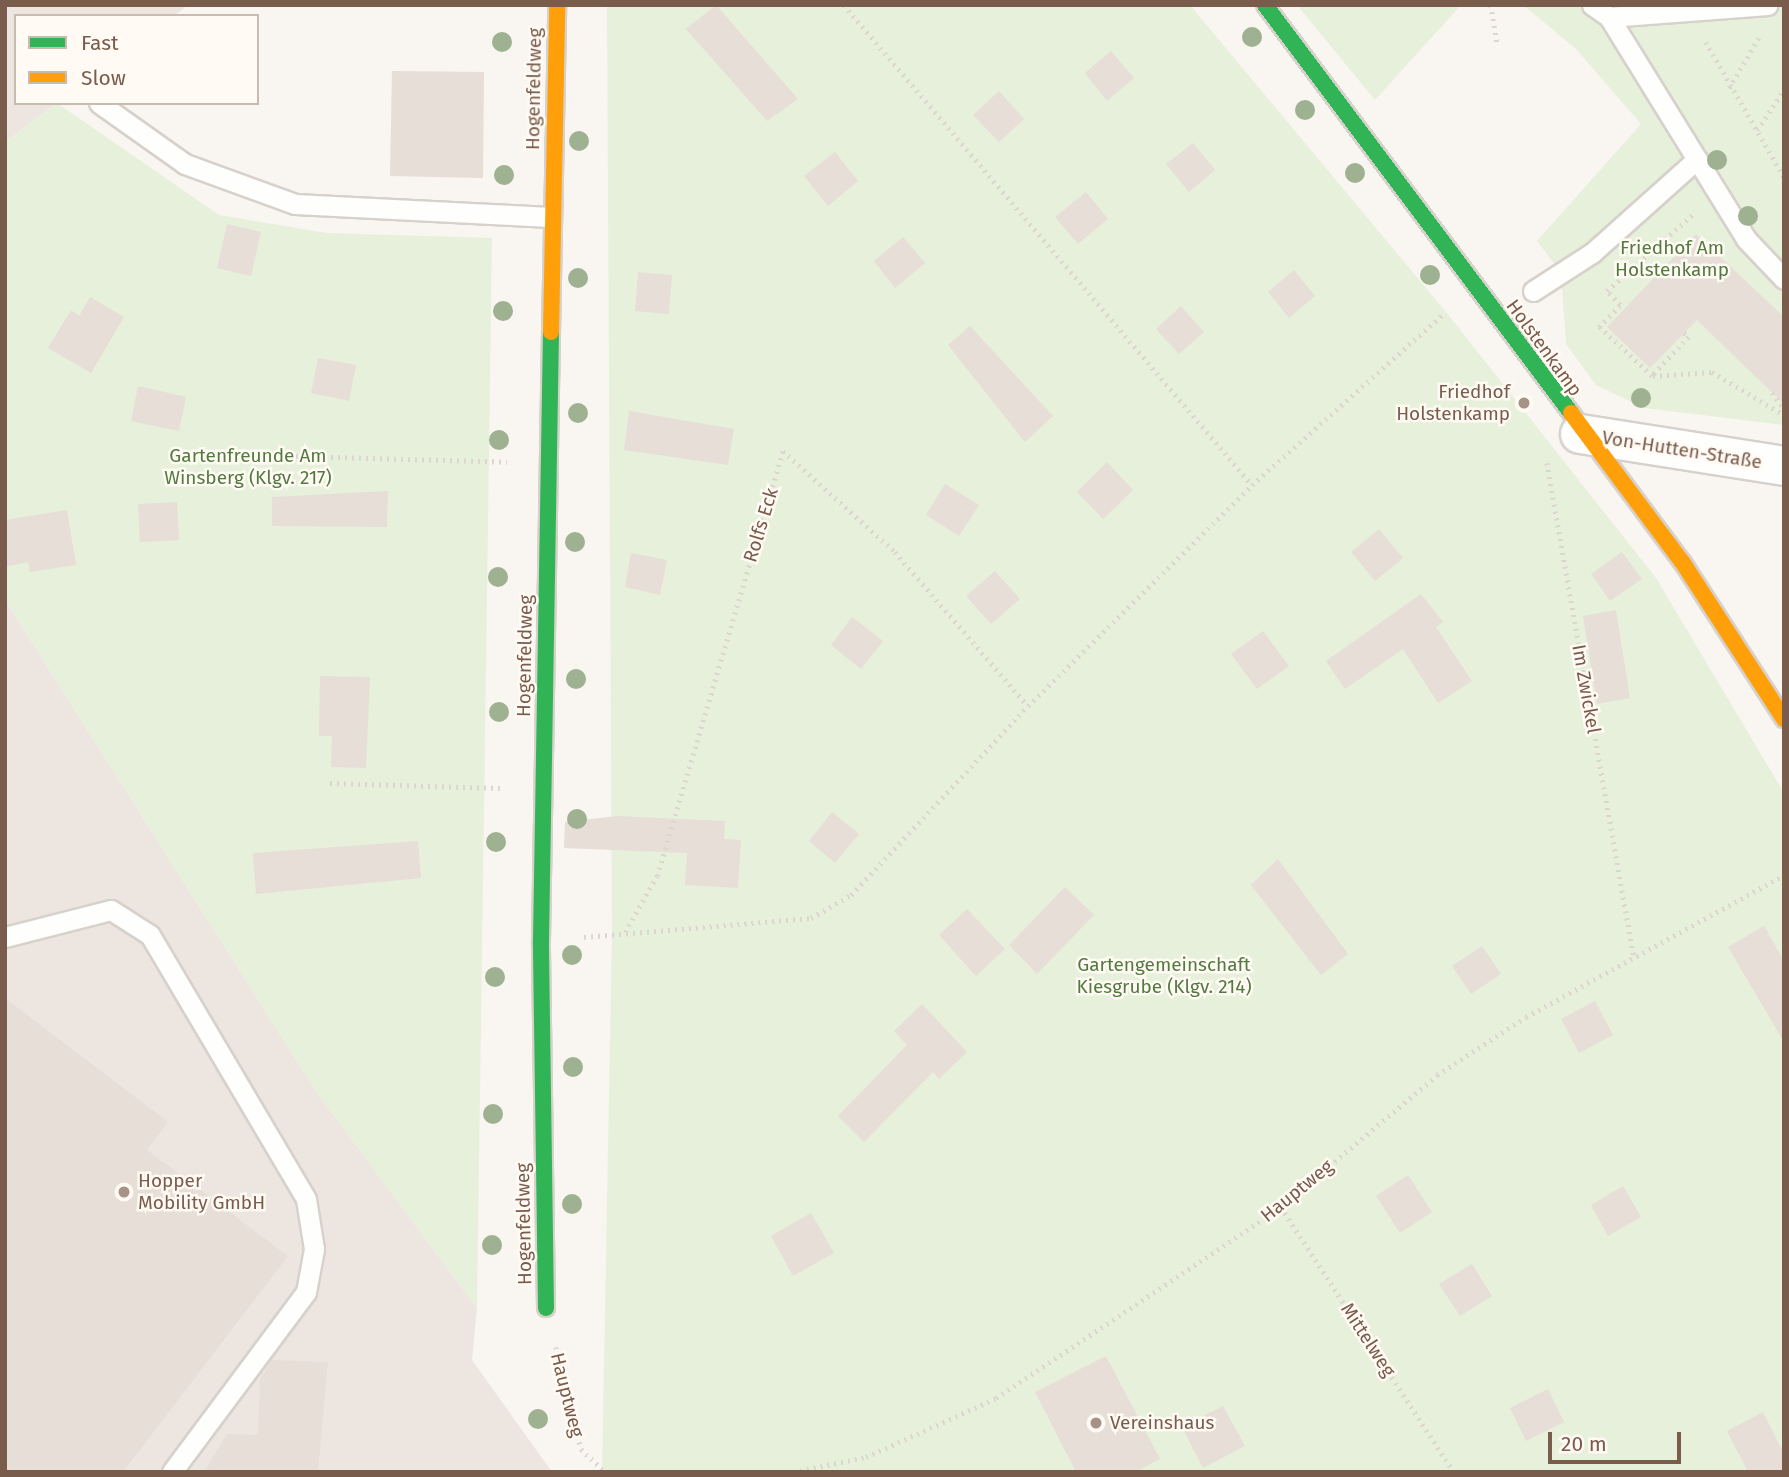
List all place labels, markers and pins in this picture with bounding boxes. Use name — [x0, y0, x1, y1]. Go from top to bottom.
place label: Friedhof Holstenkamp — [1396, 381, 1510, 425]
marker: Friedhof Holstenkamp — [1516, 395, 1532, 411]
place label: Hopper Mobility GmbH — [138, 1170, 265, 1214]
marker: Hopper Mobility GmbH — [116, 1184, 132, 1200]
place label: Vereinshaus — [1110, 1412, 1214, 1434]
marker: Vereinshaus — [1088, 1415, 1104, 1431]

